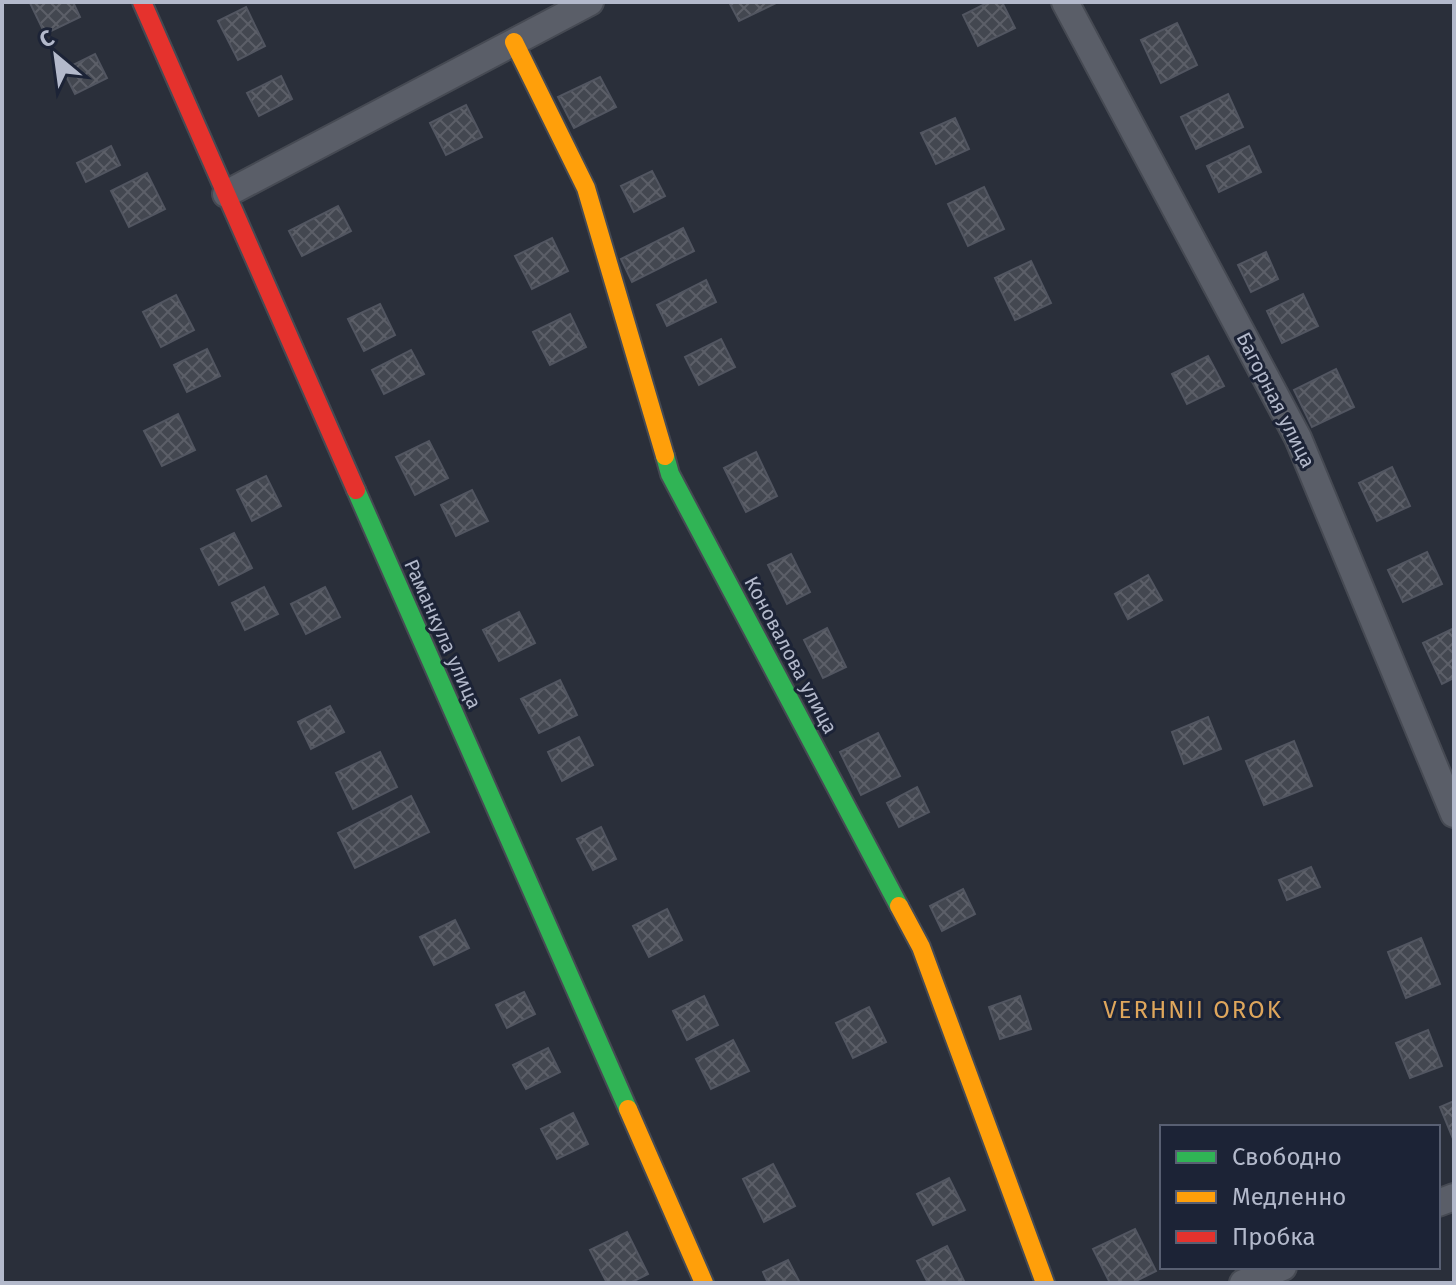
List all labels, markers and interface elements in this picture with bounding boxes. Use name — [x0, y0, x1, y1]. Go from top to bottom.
north arrow — [16, 16, 96, 96]
text: С — [34, 24, 59, 54]
street label: Багорная улица — [1232, 328, 1320, 472]
street label: Раманкула улица — [399, 556, 487, 712]
street label: Коновалова улица — [739, 572, 843, 738]
district label: VERHNII OROK — [1103, 996, 1283, 1024]
legend — [1160, 1125, 1440, 1269]
text: Свободно — [1232, 1143, 1342, 1171]
text: Медленно — [1232, 1183, 1346, 1211]
text: Пробка — [1232, 1223, 1316, 1251]

